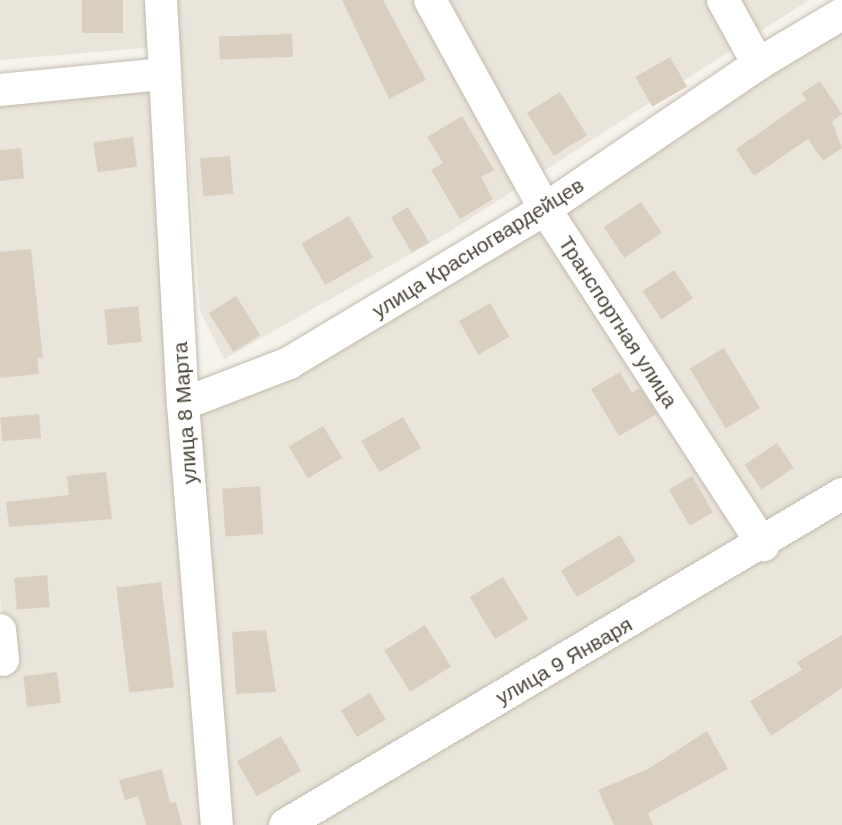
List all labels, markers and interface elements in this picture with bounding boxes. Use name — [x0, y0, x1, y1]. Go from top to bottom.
street label: улица Красногвардейцев — [368, 172, 588, 324]
street label: Транспортная улица — [553, 232, 683, 412]
street label: улица 8 Марта — [167, 341, 203, 485]
street label: улица 9 Января — [491, 612, 637, 710]

